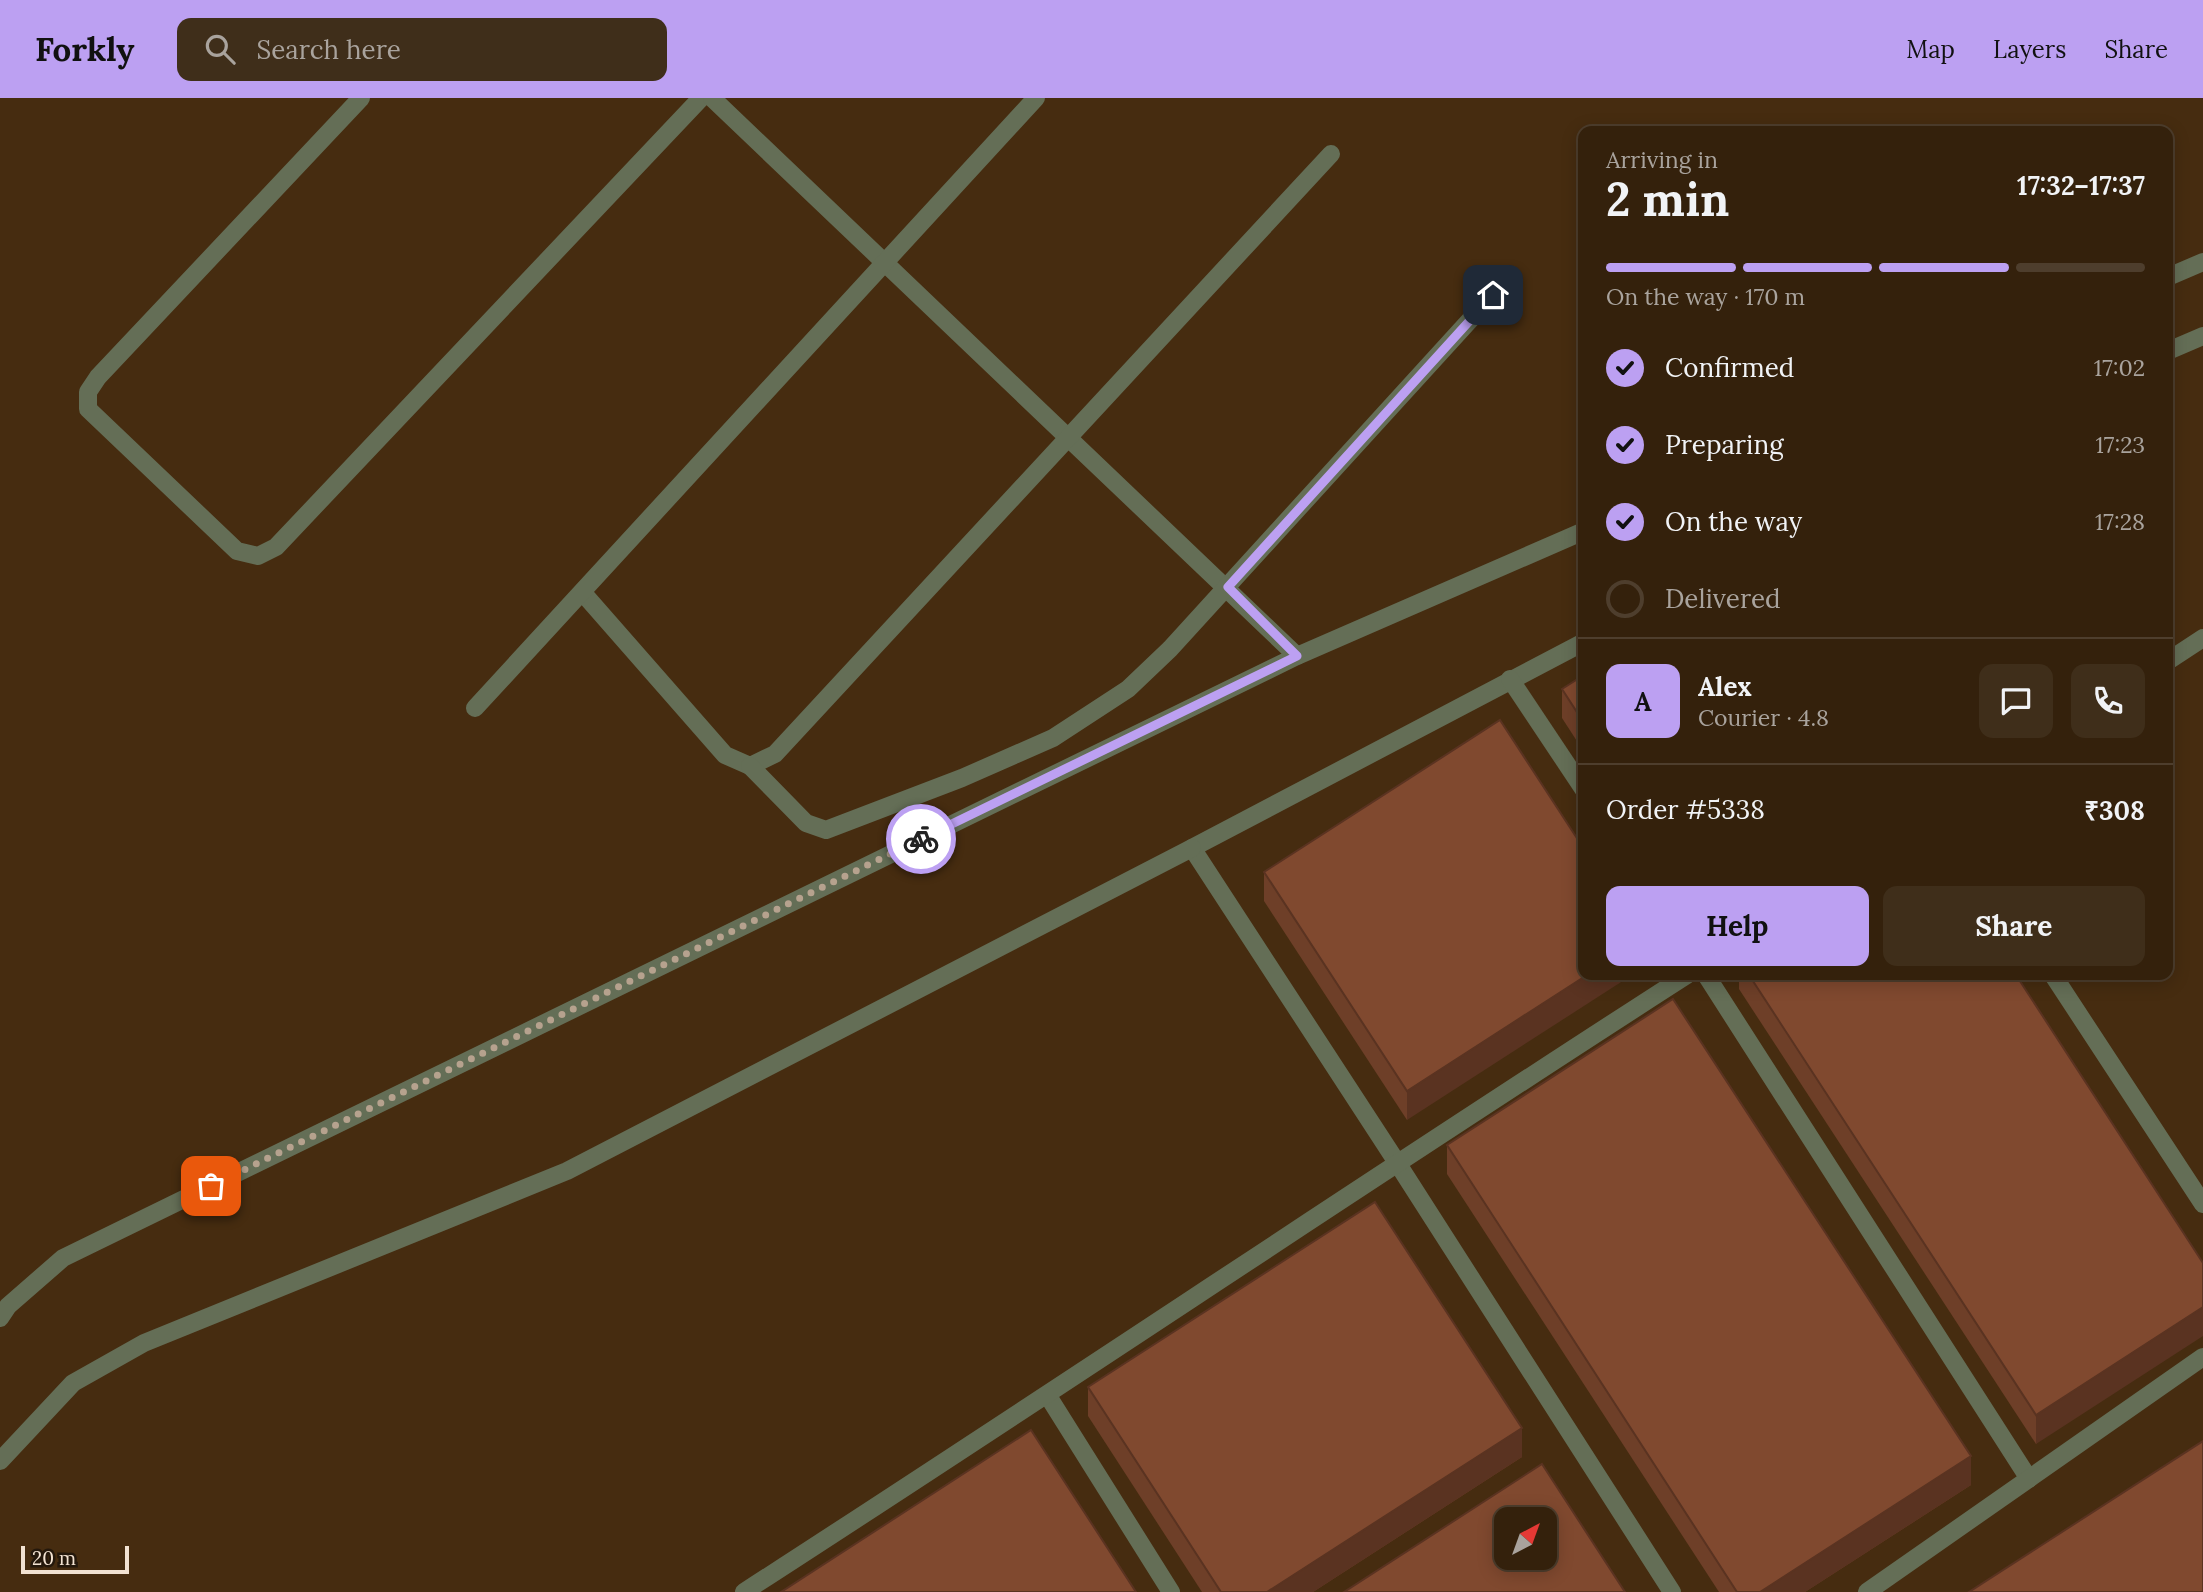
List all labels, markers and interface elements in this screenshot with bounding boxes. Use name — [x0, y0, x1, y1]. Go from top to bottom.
search box — [177, 18, 667, 81]
text: Forkly — [35, 28, 135, 70]
icon: search — [201, 30, 239, 68]
text: Search here — [257, 33, 401, 66]
text: Map — [1906, 34, 1955, 65]
text: Layers — [1993, 34, 2066, 65]
text: Share — [2104, 34, 2168, 65]
text: Arriving in — [1606, 145, 1718, 174]
text: 17:32–17:37 — [2017, 169, 2145, 202]
text: 2 min — [1606, 170, 1729, 229]
pin — [1463, 265, 1523, 325]
icon: home — [1474, 276, 1512, 314]
text: On the way · 170 m — [1606, 282, 1805, 311]
icon: check — [1606, 349, 1644, 387]
text: Confirmed — [1665, 351, 1794, 384]
text: 17:02 — [2094, 353, 2145, 382]
icon: check — [1606, 426, 1644, 464]
text: Preparing — [1665, 428, 1784, 461]
text: 17:23 — [2095, 430, 2145, 459]
icon: check — [1606, 503, 1644, 541]
text: On the way — [1665, 505, 1802, 538]
text: 17:28 — [2095, 507, 2145, 536]
text: Delivered — [1665, 582, 1781, 615]
button: chat — [1979, 664, 2053, 738]
button: phone — [2071, 664, 2145, 738]
text: Alex — [1698, 670, 1752, 703]
text: A — [1634, 685, 1652, 718]
text: Courier · 4.8 — [1698, 703, 1829, 732]
text: Order #5338 — [1606, 793, 1765, 826]
text: ₹308 — [2084, 794, 2145, 827]
courier — [886, 804, 956, 874]
icon: bike — [902, 820, 940, 858]
button: Help — [1606, 886, 1869, 966]
button: Share — [1883, 886, 2145, 966]
pin — [181, 1156, 241, 1216]
icon: bag — [192, 1167, 230, 1205]
north arrow — [1494, 1507, 1558, 1570]
map controls — [1494, 1507, 1557, 1570]
scale bar — [21, 1543, 130, 1575]
text: 20 m — [32, 1546, 76, 1570]

